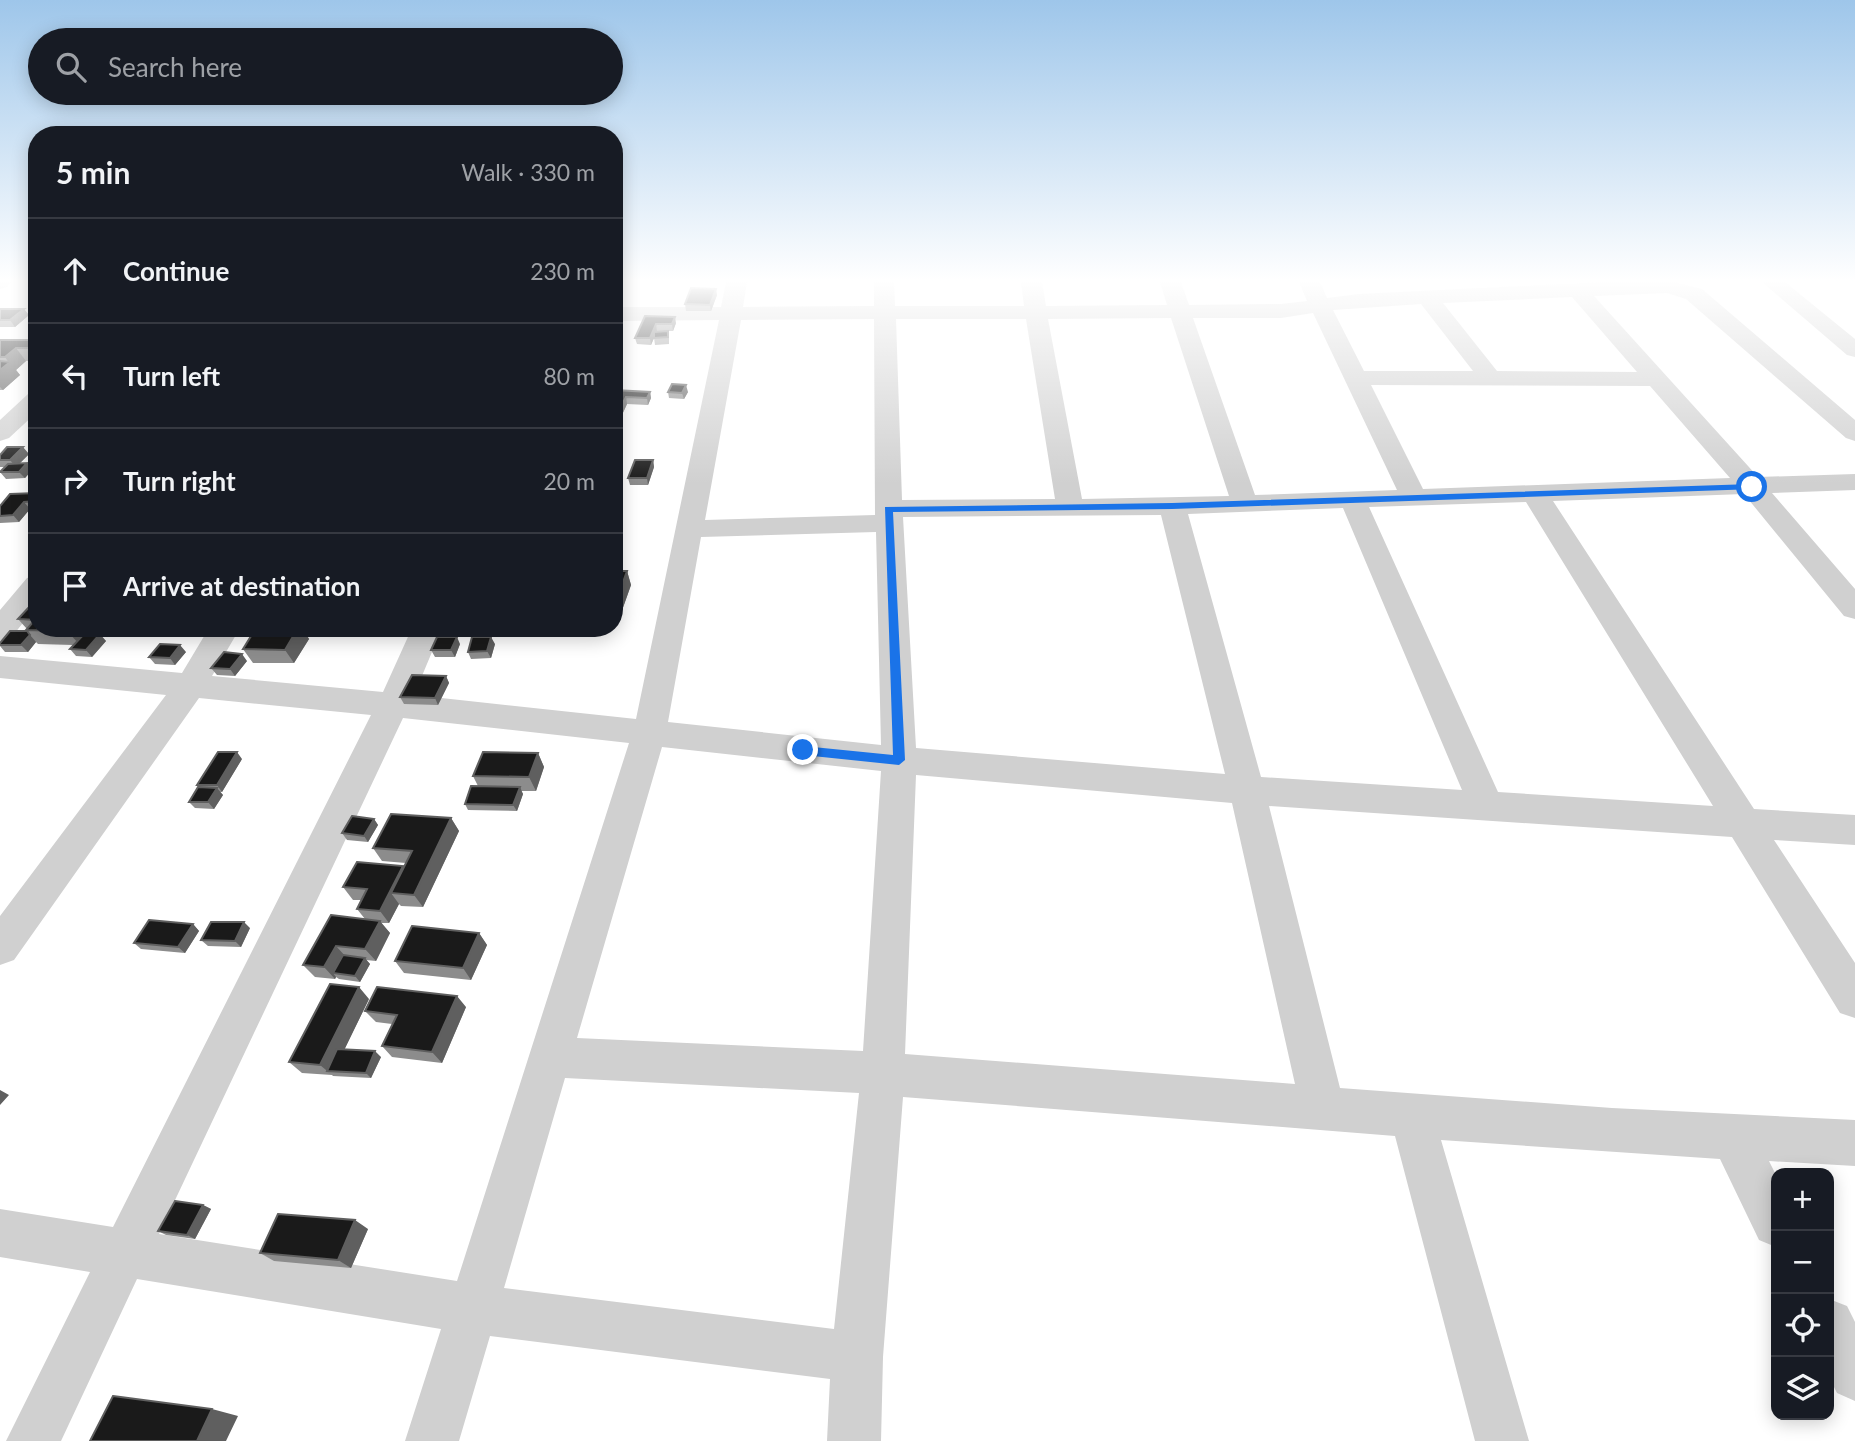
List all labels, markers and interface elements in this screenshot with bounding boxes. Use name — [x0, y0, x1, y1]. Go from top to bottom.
search box — [28, 28, 623, 105]
icon: search — [52, 48, 90, 86]
text: Search here — [108, 51, 242, 83]
text: 5 min — [56, 154, 130, 190]
text: Walk · 330 m — [461, 158, 595, 186]
icon: ahead — [56, 252, 94, 290]
text: Continue — [123, 255, 229, 287]
text: 230 m — [530, 257, 595, 285]
icon: left — [56, 357, 94, 395]
text: Turn left — [123, 360, 220, 392]
text: 80 m — [544, 362, 595, 390]
icon: right — [56, 462, 94, 500]
text: Turn right — [123, 465, 236, 497]
text: 20 m — [544, 467, 595, 495]
route start — [1736, 471, 1767, 502]
icon: arrive — [56, 567, 94, 605]
text: Arrive at destination — [123, 570, 360, 602]
route end — [787, 734, 818, 765]
map controls — [1771, 1168, 1834, 1420]
button: + — [1771, 1168, 1834, 1231]
button: − — [1771, 1231, 1834, 1294]
button: locate — [1771, 1294, 1834, 1357]
button: layers — [1771, 1357, 1834, 1420]

